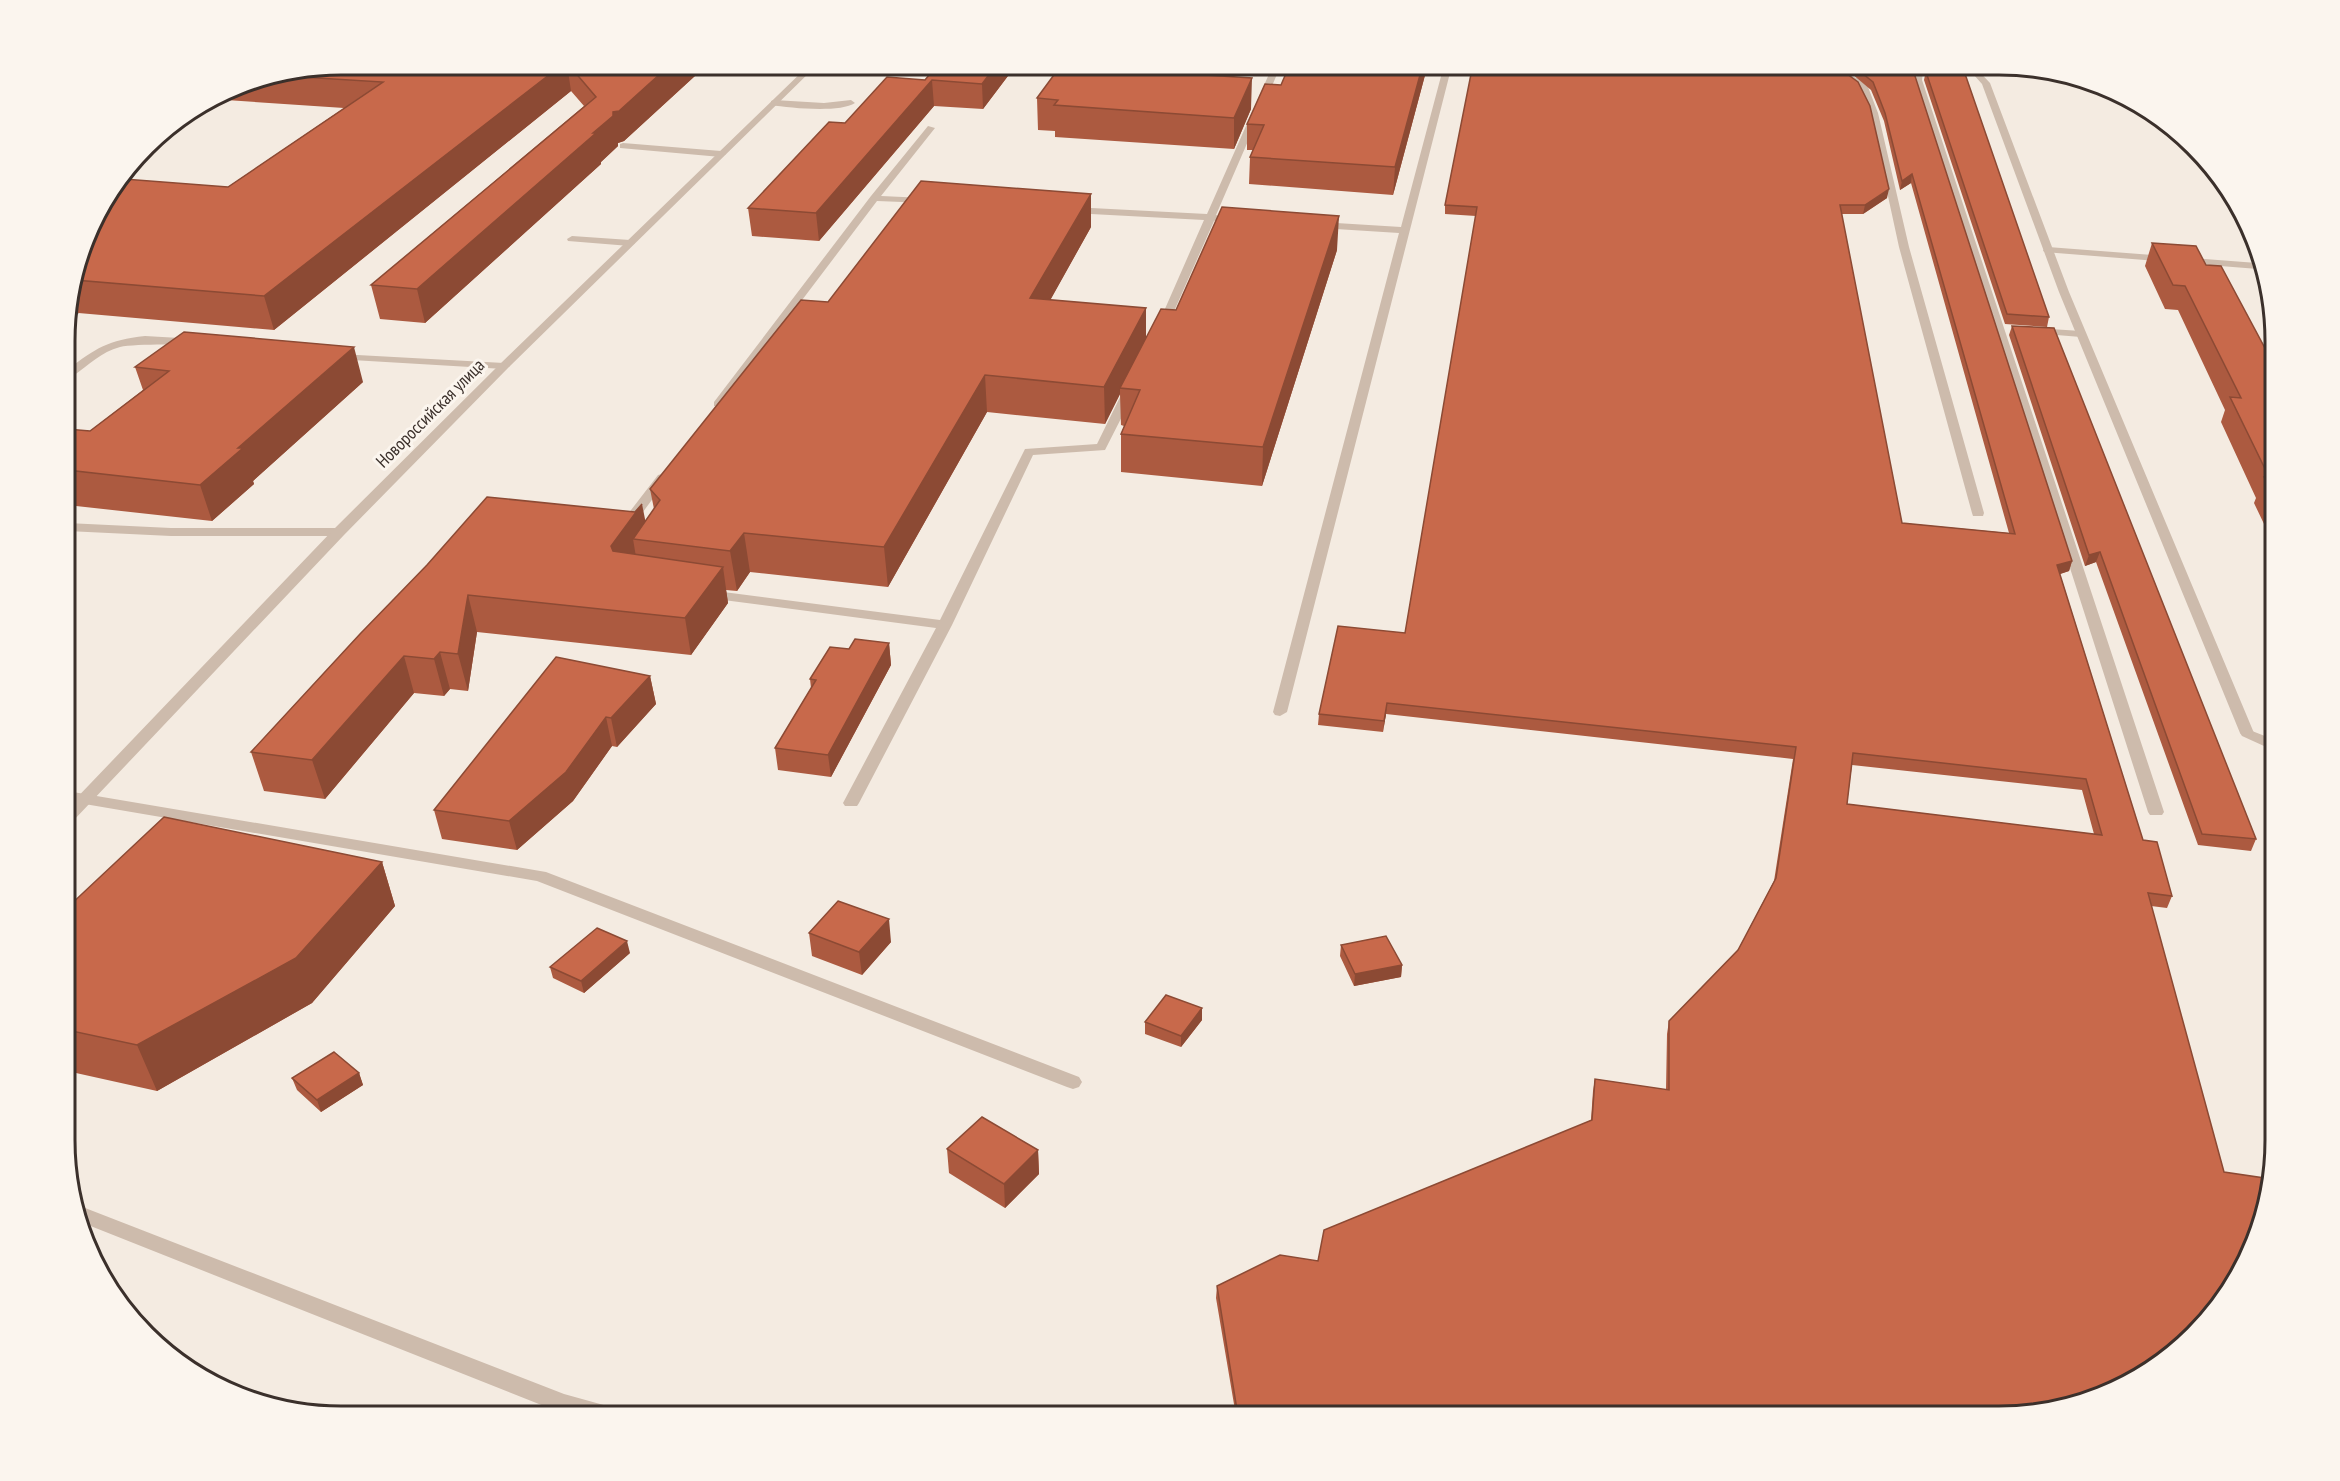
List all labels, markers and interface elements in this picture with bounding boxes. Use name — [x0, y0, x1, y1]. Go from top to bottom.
street label: Новороссийская улица — [371, 354, 489, 472]

